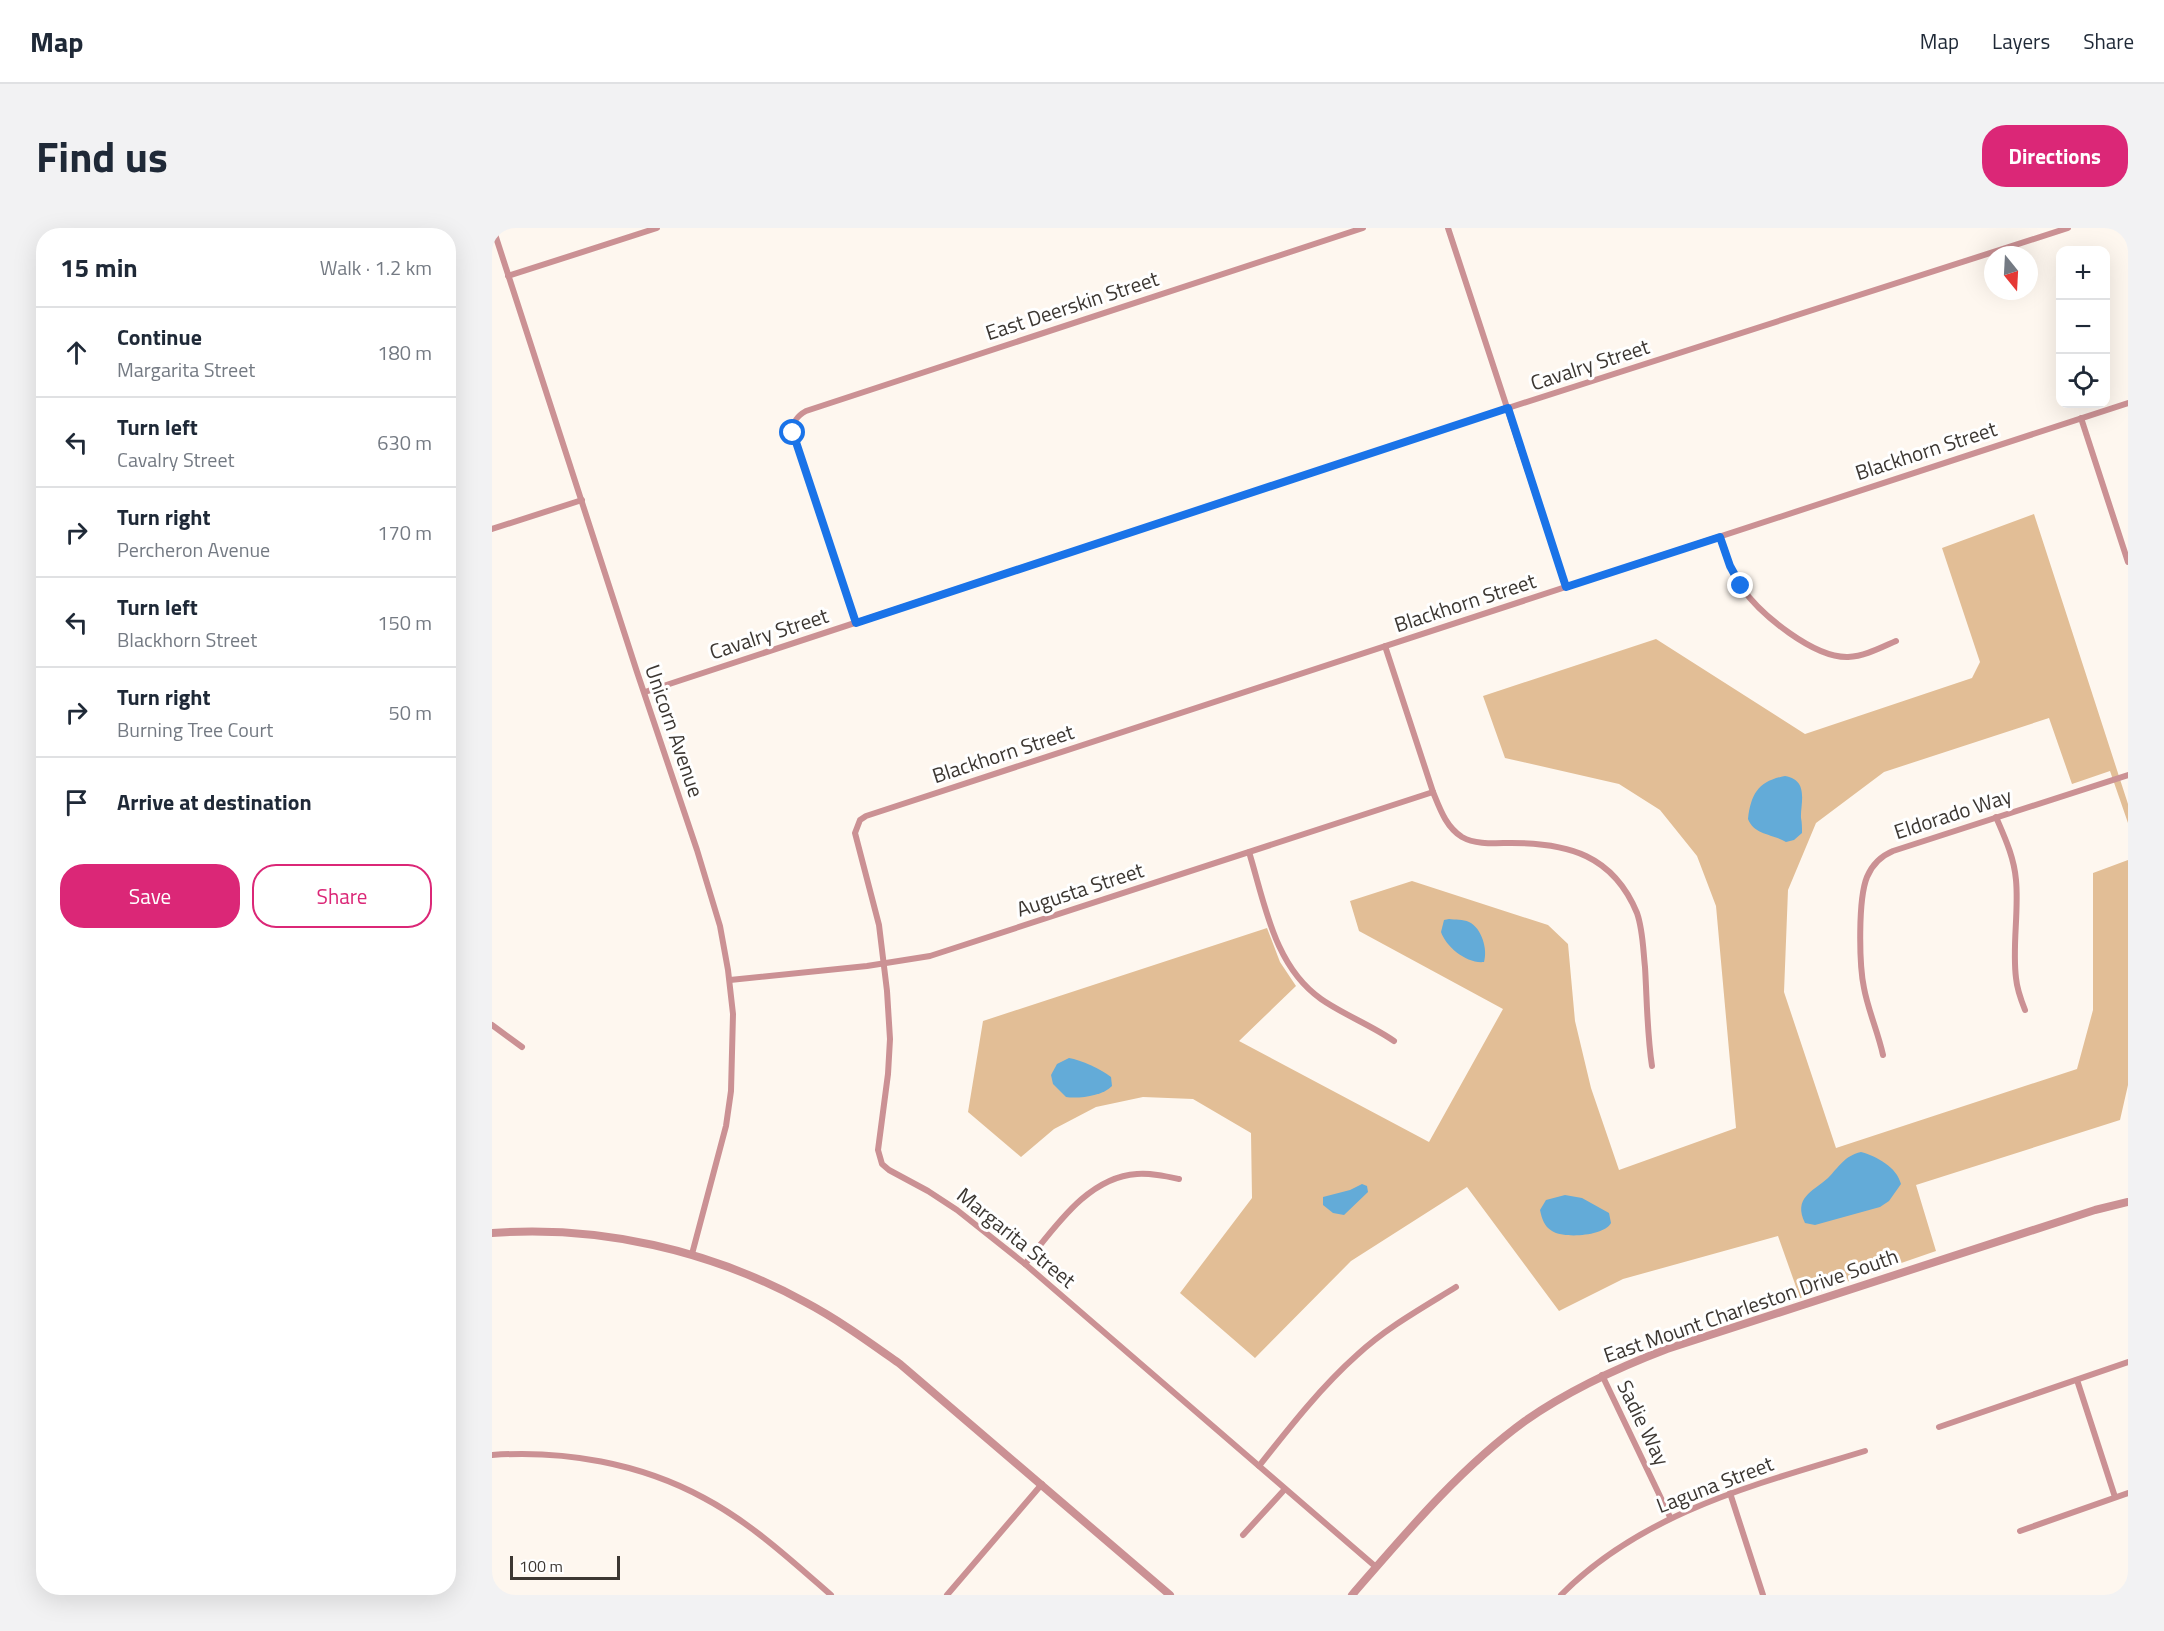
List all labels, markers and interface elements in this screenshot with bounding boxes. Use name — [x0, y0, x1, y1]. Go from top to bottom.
text: Map — [30, 20, 84, 63]
text: Map — [1920, 25, 1959, 57]
text: Layers — [1992, 25, 2050, 57]
text: Share — [2083, 25, 2134, 57]
text: Find us — [36, 124, 168, 188]
button: Directions — [1982, 125, 2128, 187]
north arrow — [1984, 246, 2038, 300]
map controls — [2056, 246, 2110, 408]
button: + — [2056, 246, 2110, 300]
text: 15 min — [60, 248, 138, 287]
text: Walk · 1.2 km — [320, 252, 432, 283]
street label: East Deerskin Street — [981, 262, 1163, 348]
button: − — [2056, 300, 2110, 354]
text: Continue — [117, 320, 202, 354]
street label: Cavalry Street — [1526, 330, 1654, 398]
icon: ahead — [60, 336, 93, 369]
text: 180 m — [377, 337, 432, 368]
text: Margarita Street — [117, 354, 255, 385]
button: locate — [2056, 354, 2110, 408]
text: Turn left — [117, 410, 198, 444]
street label: Blackhorn Street — [1851, 412, 2001, 488]
route start — [779, 419, 805, 445]
icon: left — [60, 426, 93, 459]
text: 630 m — [377, 427, 432, 458]
text: Cavalry Street — [117, 444, 234, 475]
text: Turn right — [117, 500, 211, 534]
icon: right — [60, 516, 93, 549]
text: 170 m — [377, 517, 432, 548]
text: Percheron Avenue — [117, 534, 270, 565]
street label: Blackhorn Street — [1390, 564, 1540, 640]
route end — [1727, 572, 1753, 598]
text: Turn left — [117, 590, 198, 624]
street label: Cavalry Street — [705, 599, 833, 667]
icon: left — [60, 606, 93, 639]
text: 150 m — [377, 607, 432, 638]
text: Blackhorn Street — [117, 624, 257, 655]
street label: Unicorn Avenue — [637, 660, 713, 801]
text: Turn right — [117, 680, 211, 714]
icon: right — [60, 696, 93, 729]
text: 50 m — [388, 697, 432, 728]
text: Burning Tree Court — [117, 714, 273, 745]
street label: Blackhorn Street — [928, 715, 1078, 791]
street label: Eldorado Way — [1890, 779, 2016, 847]
text: Arrive at destination — [117, 785, 312, 819]
icon: arrive — [60, 786, 93, 819]
street label: Augusta Street — [1012, 853, 1148, 925]
button: Save — [60, 864, 240, 928]
button: Share — [252, 864, 432, 928]
street label: Margarita Street — [950, 1179, 1084, 1296]
street label: East Mount Charleston Drive South — [1599, 1240, 1902, 1371]
street label: Sadie Way — [1609, 1374, 1678, 1471]
street label: Laguna Street — [1651, 1447, 1778, 1521]
scale bar — [510, 1553, 620, 1580]
text: 100 m — [519, 1554, 563, 1578]

